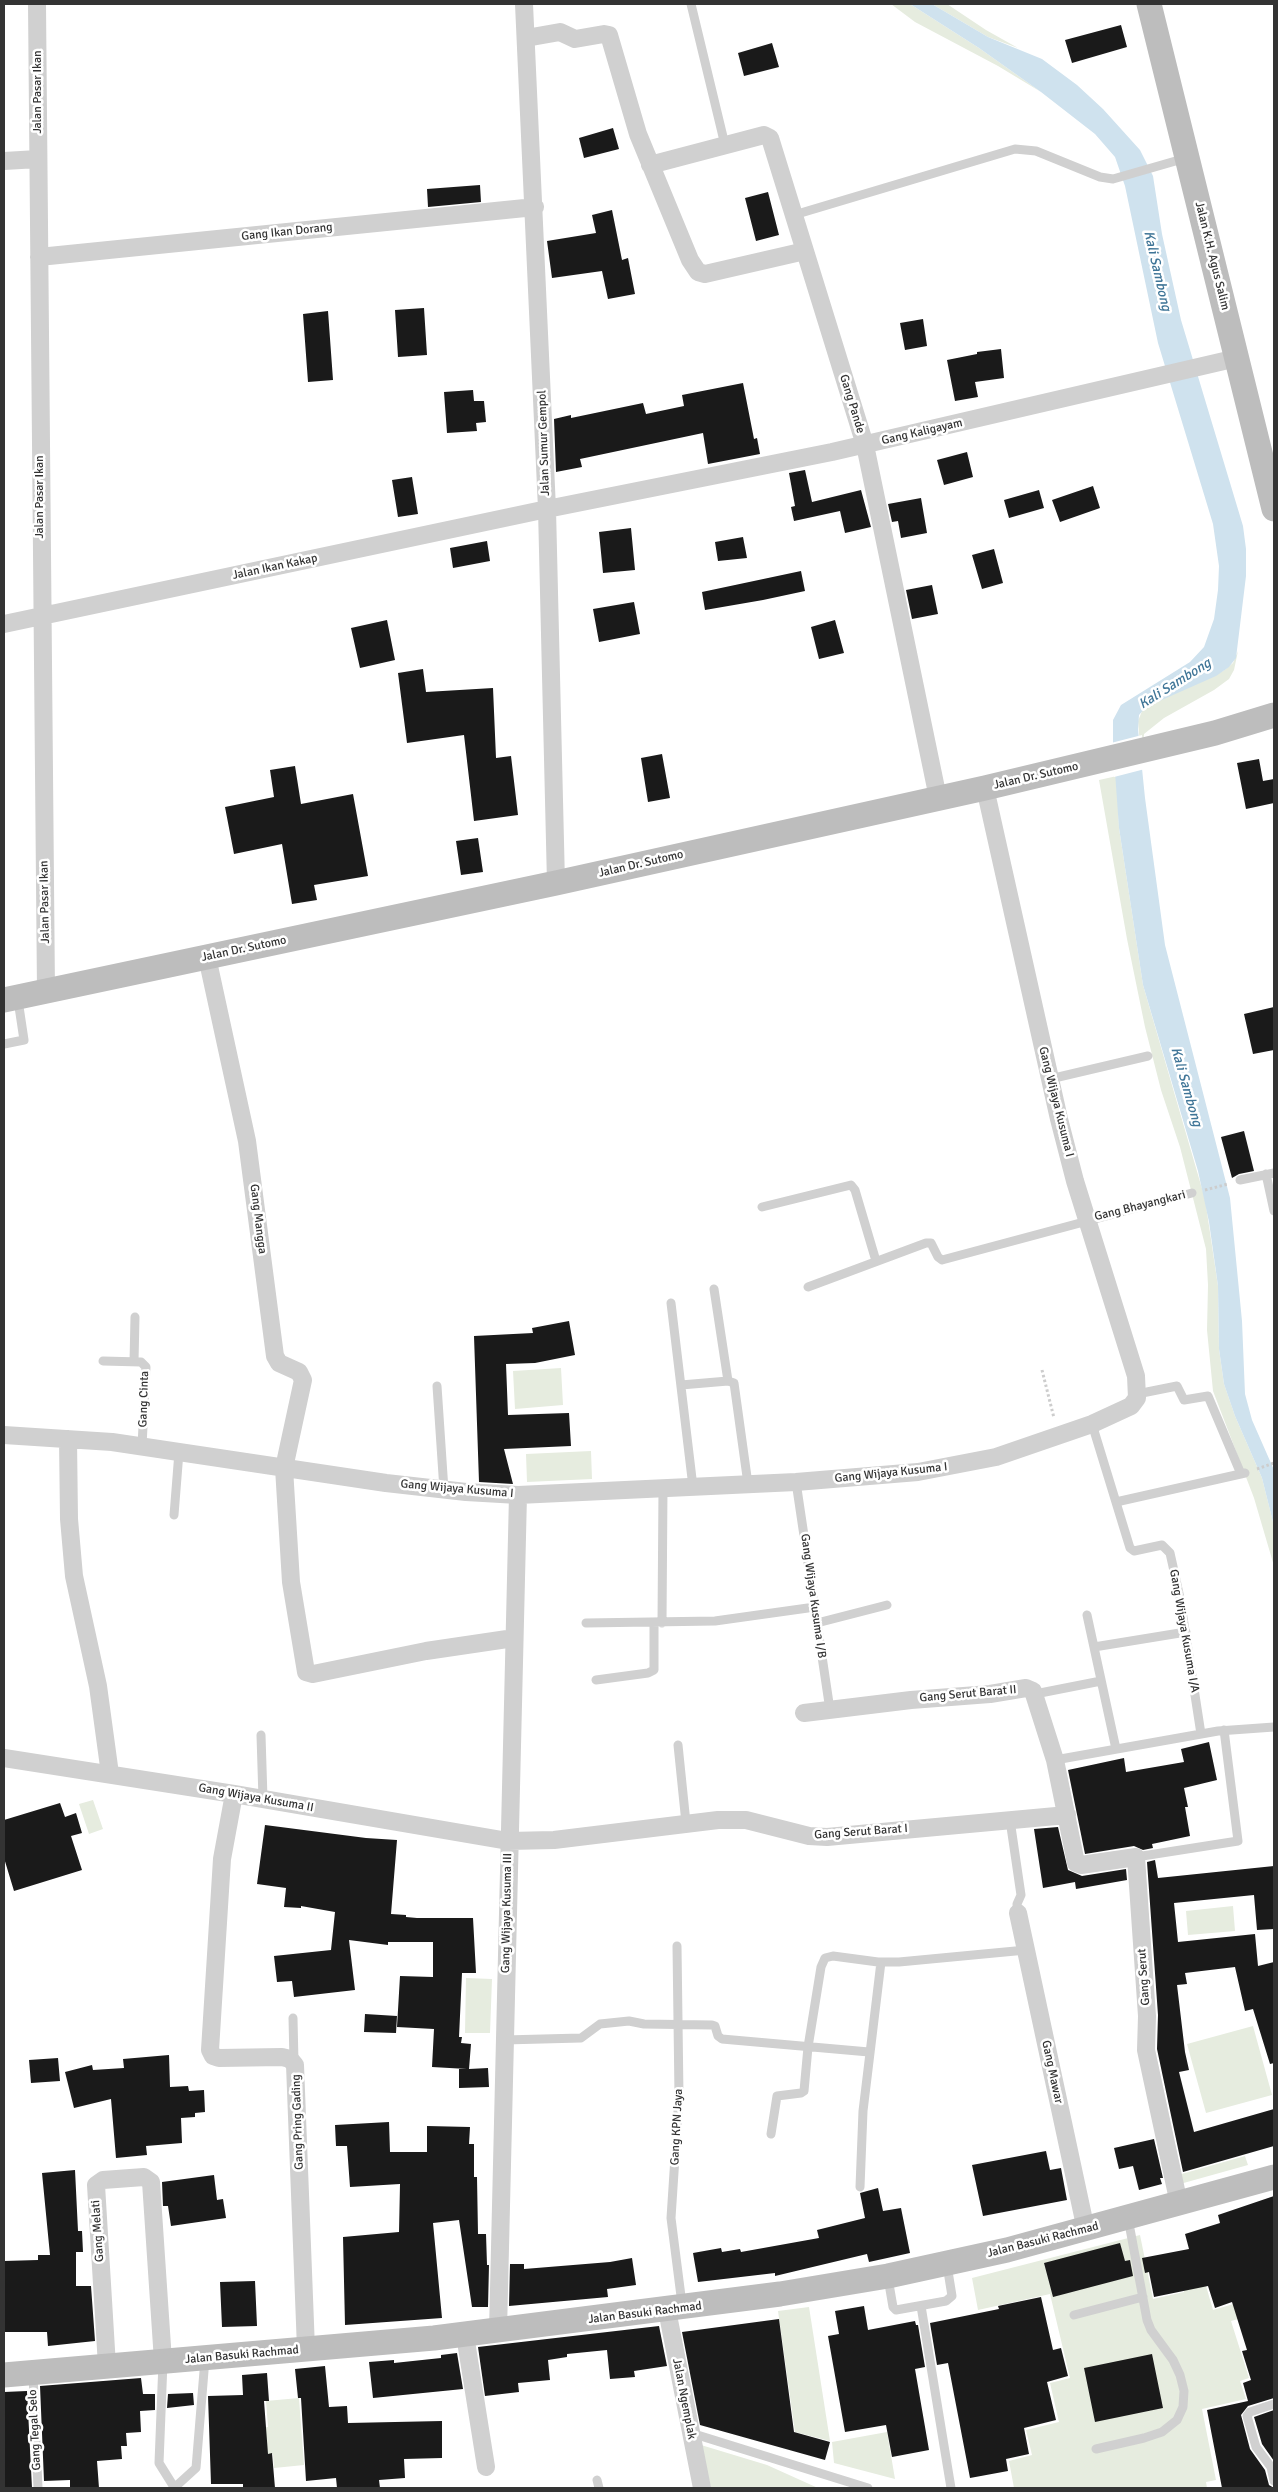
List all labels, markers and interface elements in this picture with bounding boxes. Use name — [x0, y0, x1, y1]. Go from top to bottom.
street label: Jalan Pasar Ikan — [31, 50, 45, 134]
street label: Jalan K.H. Agus Salim — [1192, 200, 1232, 312]
street label: Gang Ikan Dorang — [241, 220, 333, 244]
water label: Kali Sambong — [1140, 229, 1174, 313]
street label: Gang Pande — [836, 373, 868, 435]
street label: Jalan Sumur Gempol — [535, 390, 553, 496]
street label: Gang Kaligayam — [880, 416, 964, 448]
street label: Jalan Pasar Ikan — [33, 455, 47, 539]
street label: Jalan Ikan Kakap — [231, 551, 319, 583]
water label: Kali Sambong — [1136, 655, 1214, 713]
street label: Jalan Dr. Sutomo — [992, 759, 1080, 793]
street label: Jalan Dr. Sutomo — [597, 847, 685, 881]
street label: Jalan Pasar Ikan — [37, 860, 53, 944]
street label: Jalan Dr. Sutomo — [200, 933, 288, 965]
street label: Gang Wijaya Kusuma I — [1035, 1045, 1077, 1159]
water label: Kali Sambong — [1167, 1045, 1205, 1129]
street label: Gang Mangga — [247, 1183, 269, 1255]
street label: Gang Bhayangkari — [1093, 1188, 1187, 1224]
street label: Gang Cinta — [136, 1370, 152, 1428]
street label: Gang Wijaya Kusuma I — [834, 1460, 948, 1486]
street label: Gang Wijaya Kusuma I — [400, 1477, 514, 1501]
street label: Gang Wijaya Kusuma I/B — [797, 1533, 829, 1659]
street label: Gang Wijaya Kusuma I/A — [1166, 1568, 1202, 1694]
street label: Gang Serut Barat II — [919, 1683, 1017, 1705]
street label: Gang Wijaya Kusuma II — [197, 1781, 315, 1815]
street label: Gang Serut Barat I — [814, 1822, 908, 1842]
street label: Gang Wijaya Kusuma III — [499, 1853, 515, 1973]
street label: Gang Serut — [1135, 1948, 1153, 2006]
street label: Gang Mawar — [1038, 2039, 1066, 2105]
street label: Gang Pring Gading — [289, 2074, 307, 2170]
street label: Gang KPN Jaya — [668, 2088, 686, 2166]
street label: Gang Melati — [89, 2200, 107, 2262]
street label: Jalan Basuki Rachmad — [986, 2219, 1100, 2261]
street label: Jalan Basuki Rachmad — [587, 2299, 703, 2327]
street label: Jalan Basuki Rachmad — [184, 2343, 300, 2367]
street label: Jalan Ngemplak — [669, 2357, 699, 2441]
street label: Gang Tegal Selo — [26, 2389, 44, 2471]

